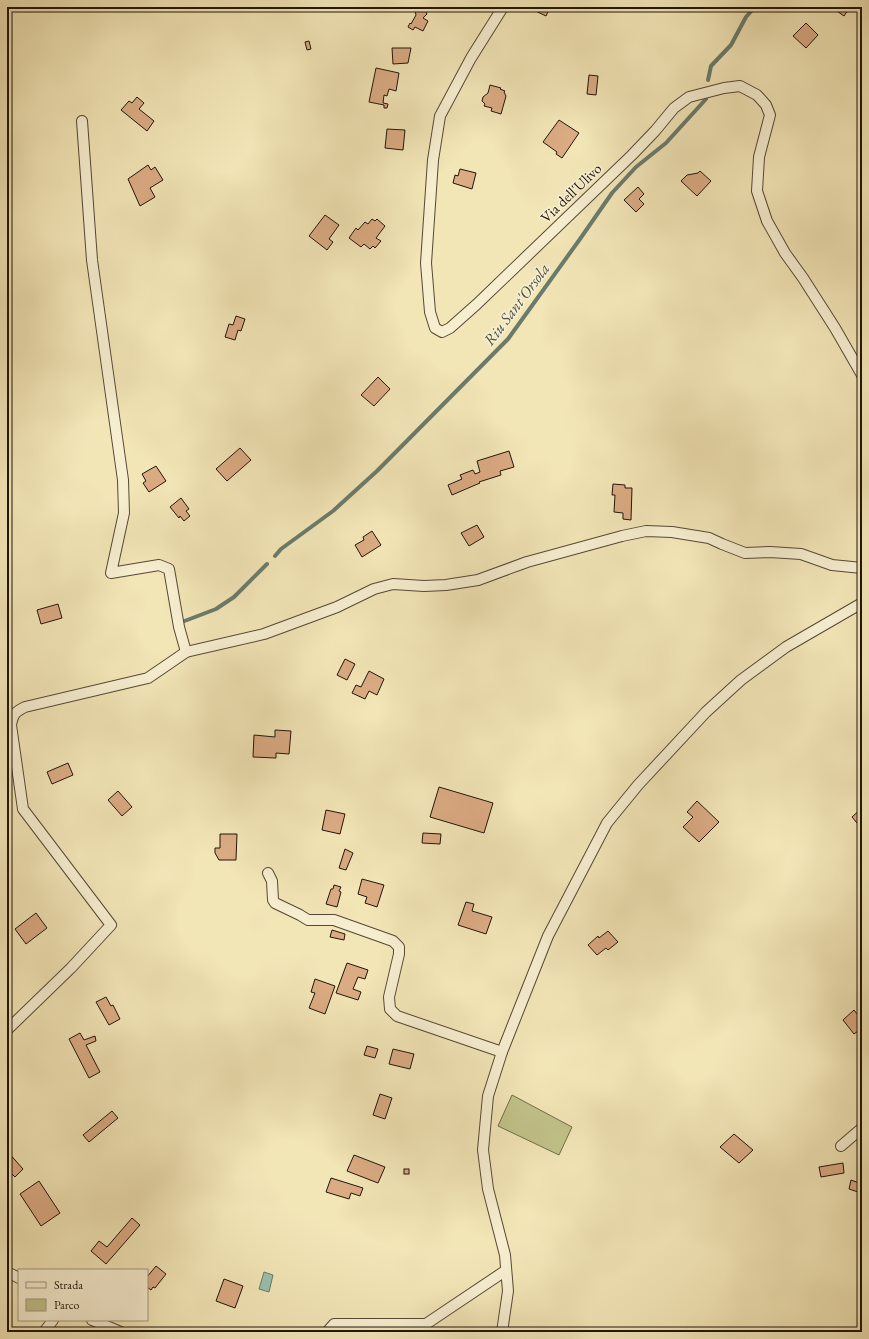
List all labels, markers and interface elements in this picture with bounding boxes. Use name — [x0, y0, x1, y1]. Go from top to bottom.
street label: Via dell'Ulivo — [536, 159, 605, 227]
water label: Riu Sant'Orsola — [478, 259, 554, 350]
legend — [18, 1269, 148, 1321]
text: Strada — [54, 1277, 83, 1293]
text: Parco — [54, 1297, 79, 1313]

